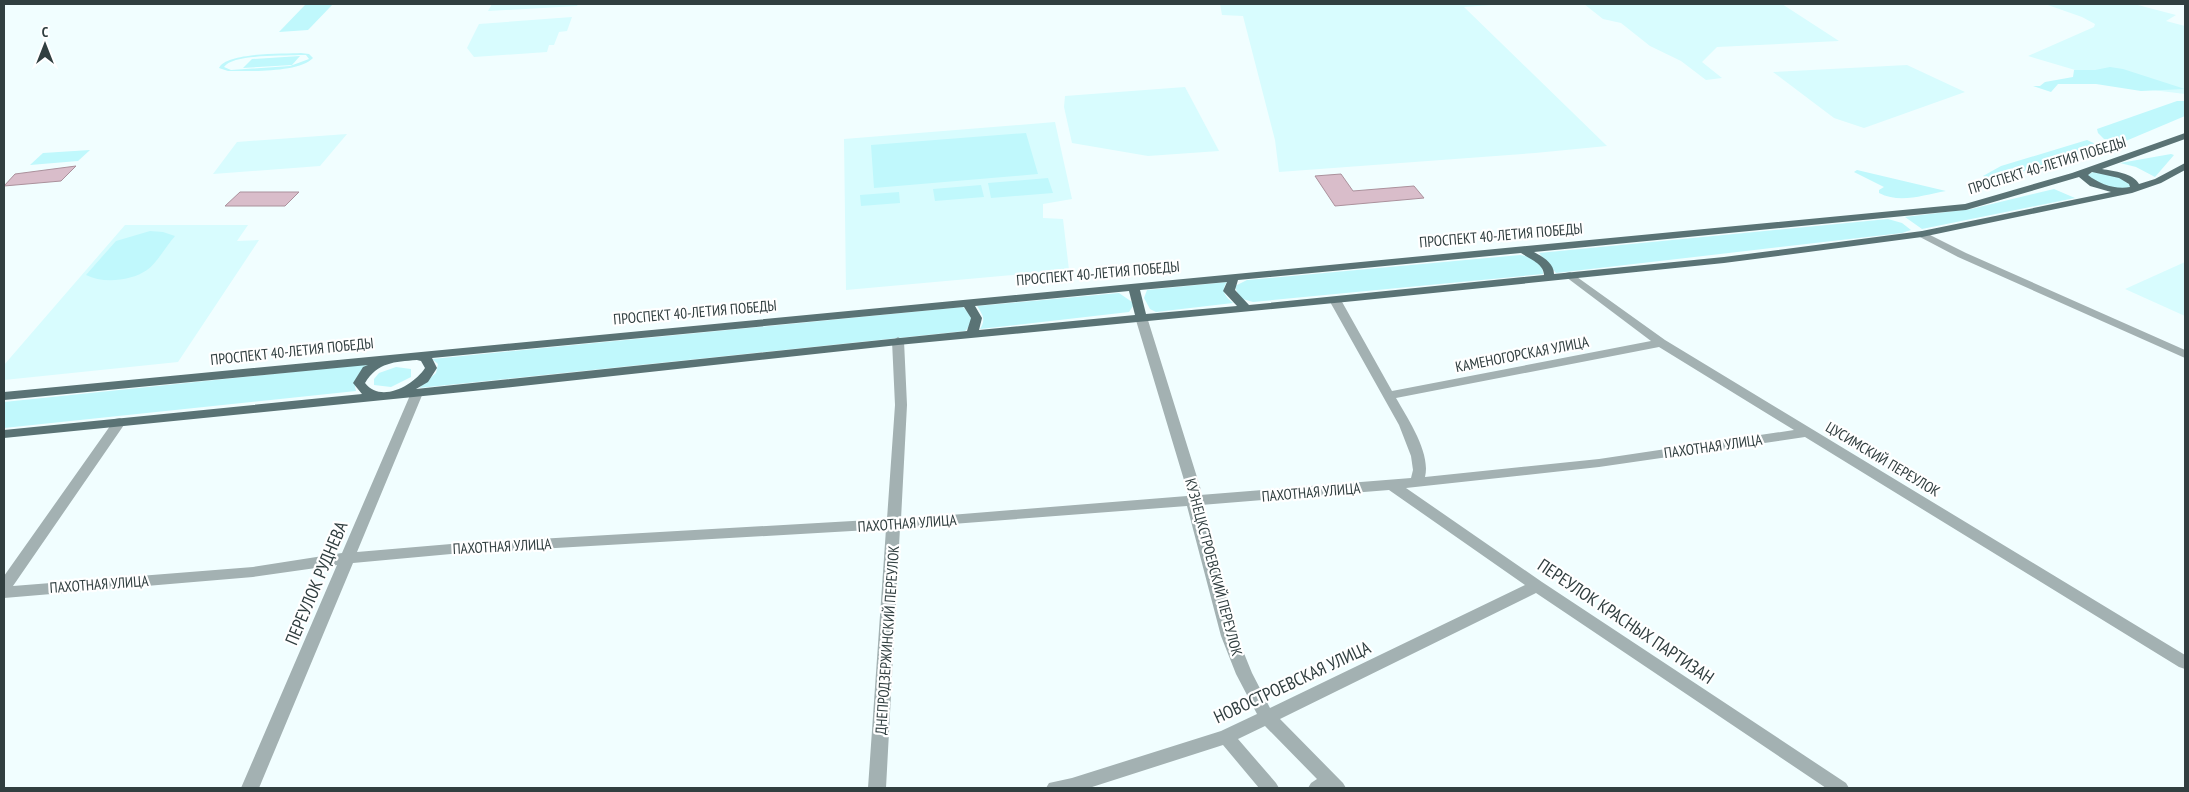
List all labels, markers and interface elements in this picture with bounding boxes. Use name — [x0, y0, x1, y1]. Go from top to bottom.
north arrow — [20, 20, 70, 70]
text: С — [42, 23, 49, 41]
street label: ПРОСПЕКТ 40-ЛЕТИЯ ПОБЕДЫ — [1966, 132, 2128, 198]
street label: ПРОСПЕКТ 40-ЛЕТИЯ ПОБЕДЫ — [1419, 218, 1583, 252]
street label: ПРОСПЕКТ 40-ЛЕТИЯ ПОБЕДЫ — [1016, 256, 1180, 290]
street label: ПРОСПЕКТ 40-ЛЕТИЯ ПОБЕДЫ — [613, 295, 777, 329]
street label: КАМЕНОГОРСКАЯ УЛИЦА — [1454, 332, 1591, 376]
street label: ПРОСПЕКТ 40-ЛЕТИЯ ПОБЕДЫ — [210, 333, 374, 369]
street label: ЦУСИМСКИЙ ПЕРЕУЛОК — [1822, 417, 1944, 501]
street label: ПАХОТНАЯ УЛИЦА — [1663, 430, 1764, 462]
street label: КУЗНЕЦКСТРОЕВСКИЙ ПЕРЕУЛОК — [1181, 476, 1247, 658]
street label: ПАХОТНАЯ УЛИЦА — [1261, 478, 1362, 506]
street label: ПАХОТНАЯ УЛИЦА — [857, 510, 958, 536]
street label: ПЕРЕУЛОК РУДНЕВА — [280, 517, 353, 648]
street label: ПАХОТНАЯ УЛИЦА — [452, 534, 553, 558]
street label: ДНЕПРОДЗЕРЖИНСКИЙ ПЕРЕУЛОК — [871, 544, 903, 735]
street label: ПЕРЕУЛОК КРАСНЫХ ПАРТИЗАН — [1533, 553, 1719, 689]
street label: ПАХОТНАЯ УЛИЦА — [49, 571, 150, 597]
street label: НОВОСТРОЕВСКАЯ УЛИЦА — [1210, 635, 1374, 728]

